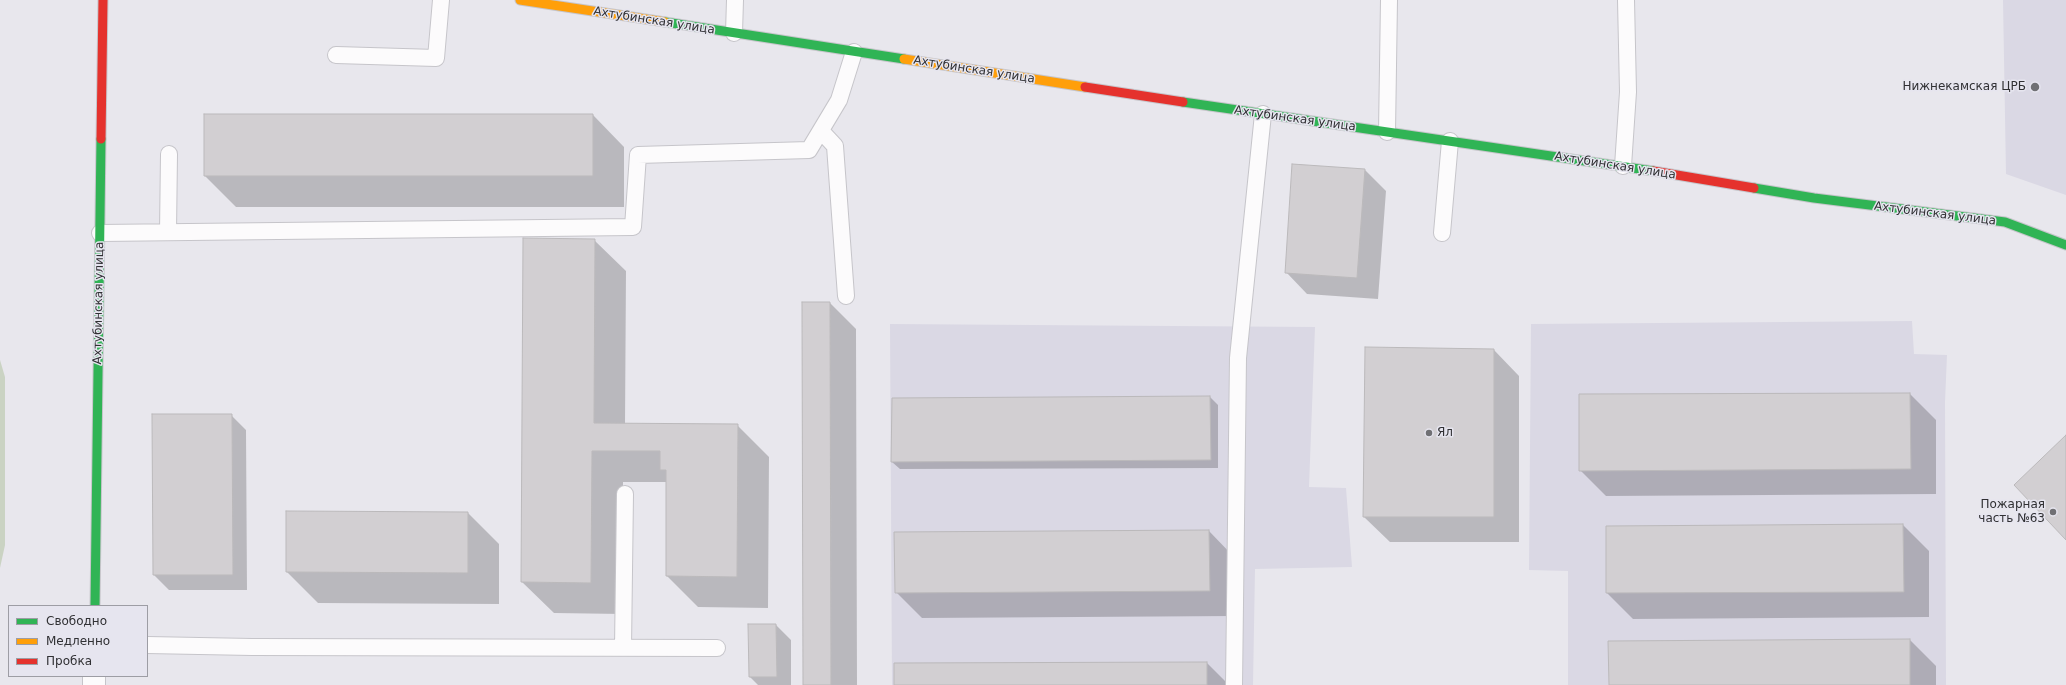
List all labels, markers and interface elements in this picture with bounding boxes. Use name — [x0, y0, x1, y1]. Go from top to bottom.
street label: Ахтубинская улица — [592, 4, 716, 38]
street label: Ахтубинская улица — [912, 53, 1036, 87]
place label: Нижнекамская ЦРБ — [1902, 80, 2026, 94]
marker: Нижнекамская ЦРБ — [2029, 81, 2041, 93]
street label: Ахтубинская улица — [1233, 103, 1357, 135]
street label: Ахтубинская улица — [1553, 149, 1677, 183]
street label: Ахтубинская улица — [1873, 199, 1997, 229]
street label: Ахтубинская улица — [91, 241, 107, 365]
place label: Ял — [1437, 426, 1453, 440]
marker: Ял — [1424, 428, 1434, 438]
place label: Пожарная часть №63 — [1978, 498, 2045, 526]
marker: Пожарная часть №63 — [2048, 507, 2058, 517]
legend — [8, 605, 148, 677]
text: Свободно — [46, 614, 107, 628]
text: Медленно — [46, 634, 110, 648]
text: Пробка — [46, 654, 92, 668]

